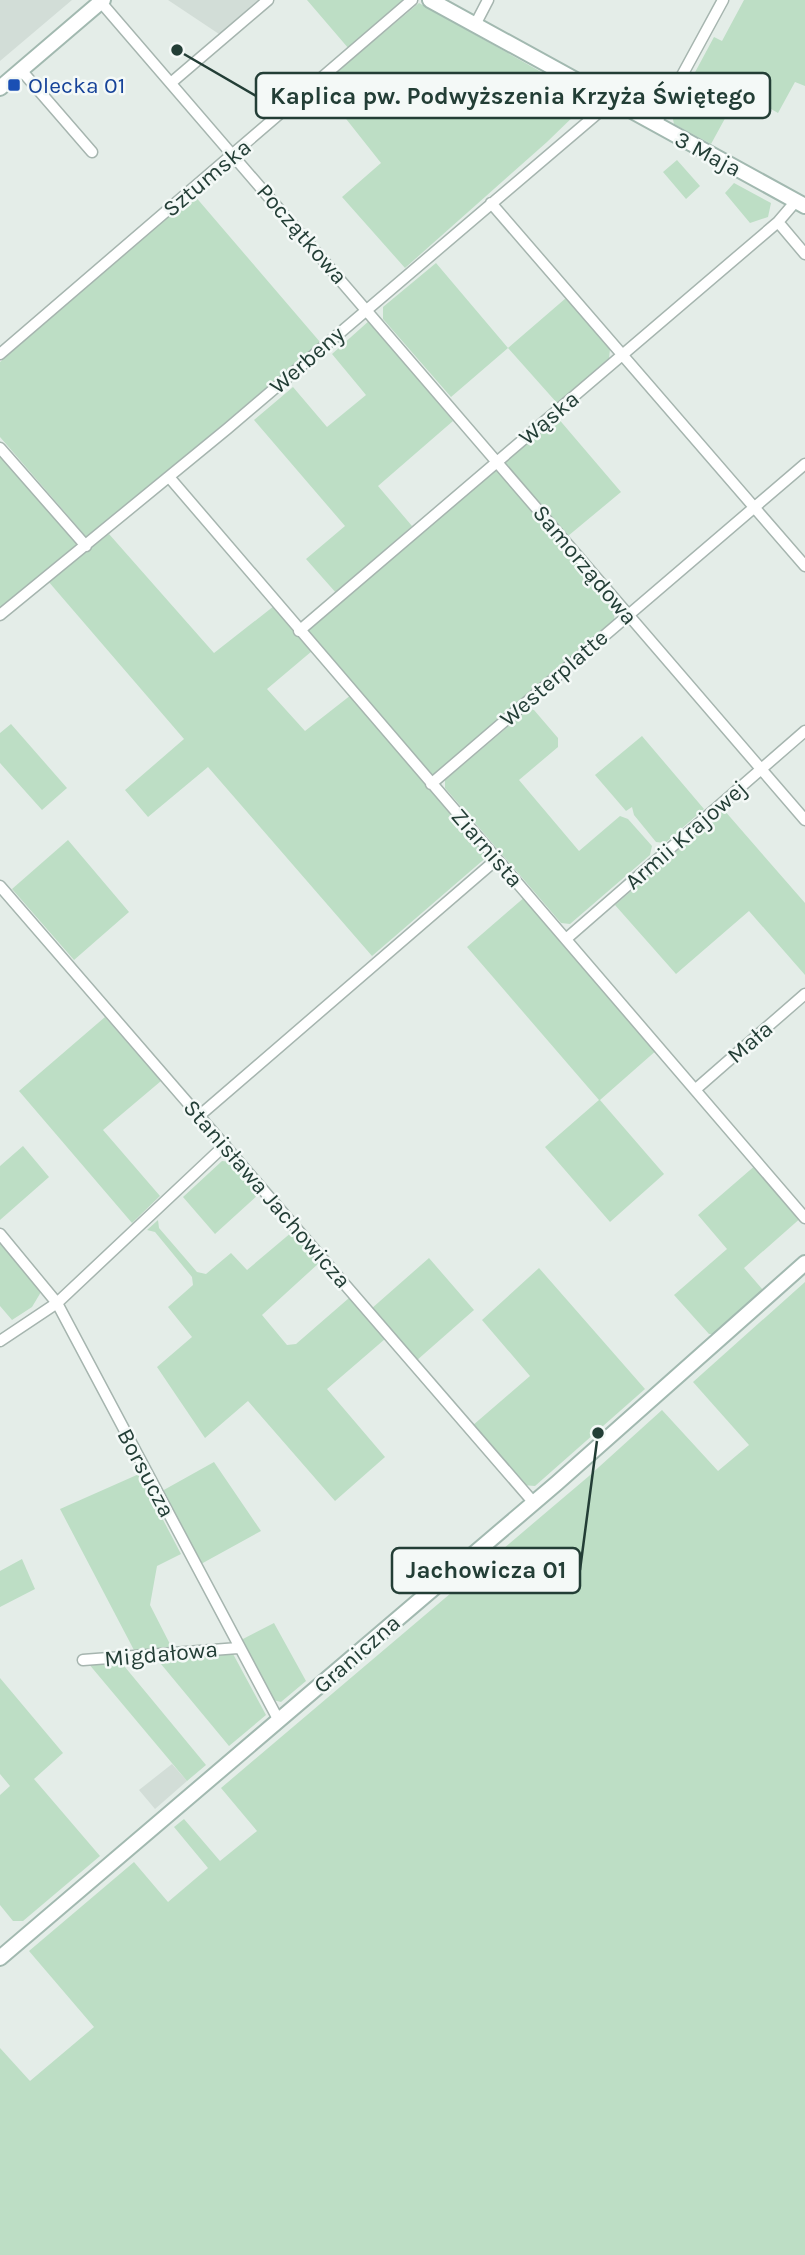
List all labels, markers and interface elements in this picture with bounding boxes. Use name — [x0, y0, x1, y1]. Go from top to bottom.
place label: Olecka 01 — [28, 72, 125, 99]
callout: Kaplica pw. Podwyższenia Krzyża Świętego — [256, 73, 770, 118]
marker: Olecka 01 — [6, 77, 22, 93]
text: Kaplica pw. Podwyższenia Krzyża Świętego — [270, 81, 756, 110]
street label: 3 Maja — [670, 125, 746, 183]
street label: Sztumska — [157, 133, 257, 223]
street label: Początkowa — [251, 178, 353, 290]
street label: Werbeny — [264, 320, 350, 400]
street label: Wąska — [513, 385, 585, 451]
street label: Samorządowa — [527, 500, 643, 630]
street label: Westerplatte — [495, 624, 613, 732]
street label: Armii Krajowej — [620, 775, 752, 895]
street label: Ziarnista — [445, 803, 529, 893]
street label: Mała — [722, 1015, 778, 1069]
street label: Stanisława Jachowicza — [178, 1094, 356, 1294]
street label: Borsucza — [111, 1424, 181, 1522]
callout: Jachowicza 01 — [392, 1548, 580, 1593]
text: Jachowicza 01 — [406, 1556, 566, 1584]
street label: Graniczna — [308, 1609, 406, 1699]
street label: Migdałowa — [103, 1636, 219, 1672]

